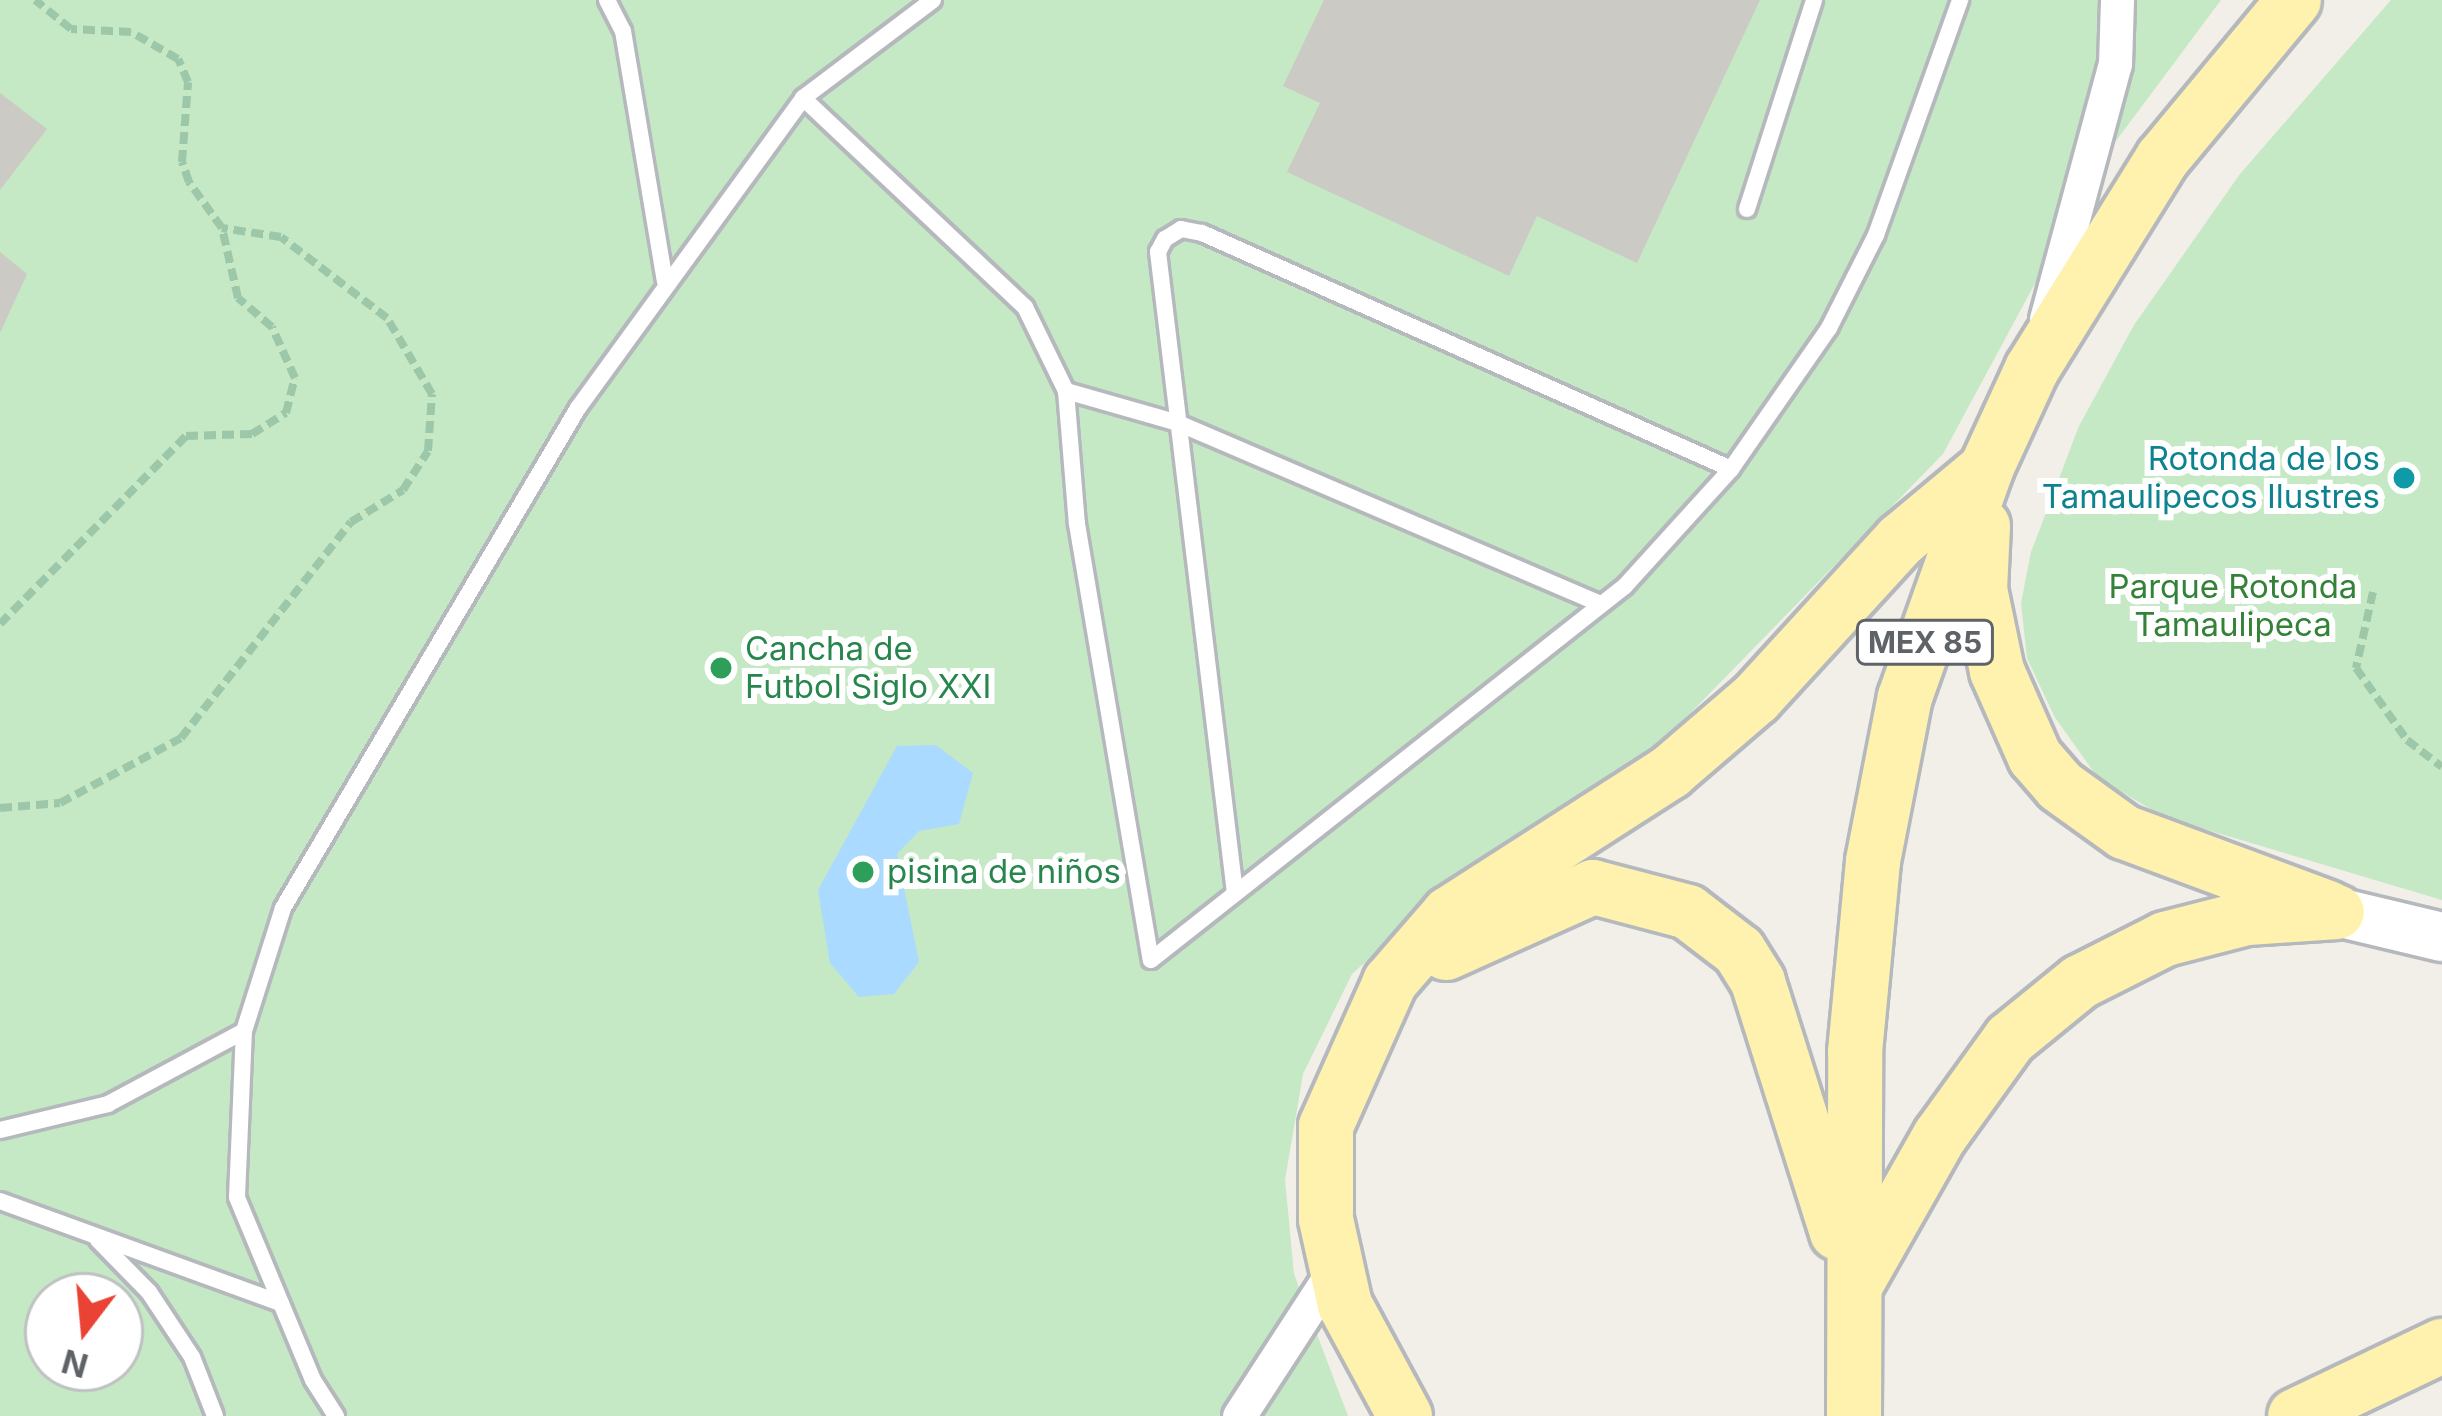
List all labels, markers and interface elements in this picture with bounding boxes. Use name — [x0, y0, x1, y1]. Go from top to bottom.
place label: Rotonda de los Tamaulipecos Ilustres — [2042, 439, 2380, 517]
marker: Rotonda de los Tamaulipecos Ilustres — [2391, 465, 2417, 491]
park label: Parque Rotonda Tamaulipeca — [2109, 567, 2357, 645]
road number: MEX 85 — [1853, 618, 1997, 666]
place label: Cancha de Futbol Siglo XXI — [745, 629, 991, 707]
marker: Cancha de Futbol Siglo XXI — [708, 655, 734, 681]
place label: pisina de niños — [887, 852, 1121, 892]
marker: pisina de niños — [850, 859, 876, 885]
north arrow — [24, 1272, 144, 1392]
text: N — [57, 1341, 93, 1386]

